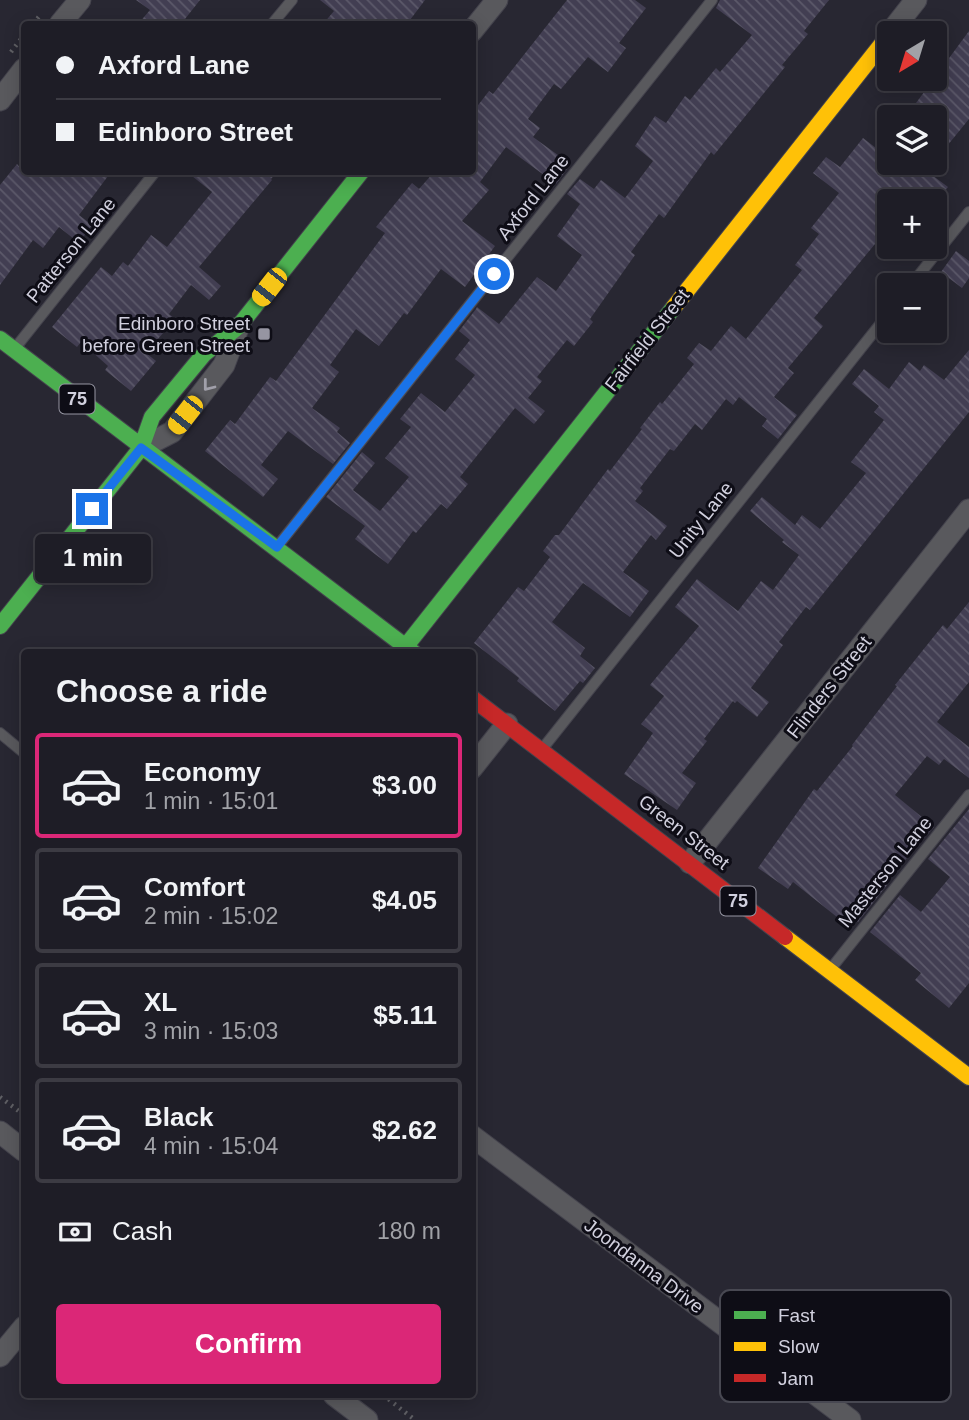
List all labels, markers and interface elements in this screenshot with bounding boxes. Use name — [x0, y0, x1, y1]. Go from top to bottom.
north arrow — [877, 21, 947, 91]
map controls — [877, 21, 947, 343]
text: Axford Lane — [98, 50, 250, 80]
button: layers — [877, 105, 947, 175]
text: Edinboro Street — [98, 117, 293, 147]
street label: Axford Lane — [493, 150, 573, 244]
button: + — [877, 189, 947, 259]
street label: Patterson Lane — [22, 193, 120, 307]
route start — [478, 258, 510, 290]
car — [248, 264, 291, 310]
button: − — [877, 273, 947, 343]
street label: Fairfield Street — [601, 284, 694, 395]
place label: Edinboro Street before Green Street — [82, 313, 251, 356]
marker: Edinboro Street before Green Street — [256, 326, 272, 342]
one-way arrow — [203, 378, 216, 390]
road number: 75 — [60, 384, 94, 414]
car — [164, 392, 207, 438]
street label: Unity Lane — [665, 478, 737, 562]
route end — [76, 493, 108, 525]
callout: 1 min — [34, 534, 150, 582]
text: 1 min — [63, 545, 123, 571]
street label: Flinders Street — [783, 631, 876, 742]
text: Choose a ride — [56, 673, 268, 709]
icon: car — [60, 754, 123, 817]
text: Economy — [144, 757, 261, 787]
text: $3.00 — [372, 770, 437, 800]
text: 1 min · 15:01 — [144, 788, 278, 814]
street label: Green Street — [635, 790, 734, 874]
street label: Masterson Lane — [834, 812, 936, 932]
icon: car — [60, 869, 123, 932]
text: Comfort — [144, 872, 245, 902]
text: $4.05 — [372, 885, 437, 915]
road number: 75 — [720, 887, 756, 916]
text: 2 min · 15:02 — [144, 903, 278, 929]
icon: car — [60, 984, 123, 1047]
text: XL — [144, 987, 177, 1017]
text: $5.11 — [373, 1000, 437, 1030]
text: 3 min · 15:03 — [144, 1018, 278, 1044]
icon: car — [60, 1099, 123, 1162]
text: Black — [144, 1102, 213, 1132]
text: $2.62 — [372, 1115, 437, 1145]
text: 4 min · 15:04 — [144, 1133, 278, 1159]
icon: cash — [56, 1213, 94, 1251]
street label: Joondanna Drive — [580, 1214, 708, 1318]
text: Cash — [112, 1216, 173, 1246]
text: 180 m — [377, 1218, 441, 1244]
legend — [720, 1290, 951, 1402]
button: Confirm — [56, 1304, 441, 1384]
text: Fast — [778, 1305, 816, 1326]
text: Slow — [778, 1336, 819, 1357]
text: Jam — [778, 1368, 814, 1389]

